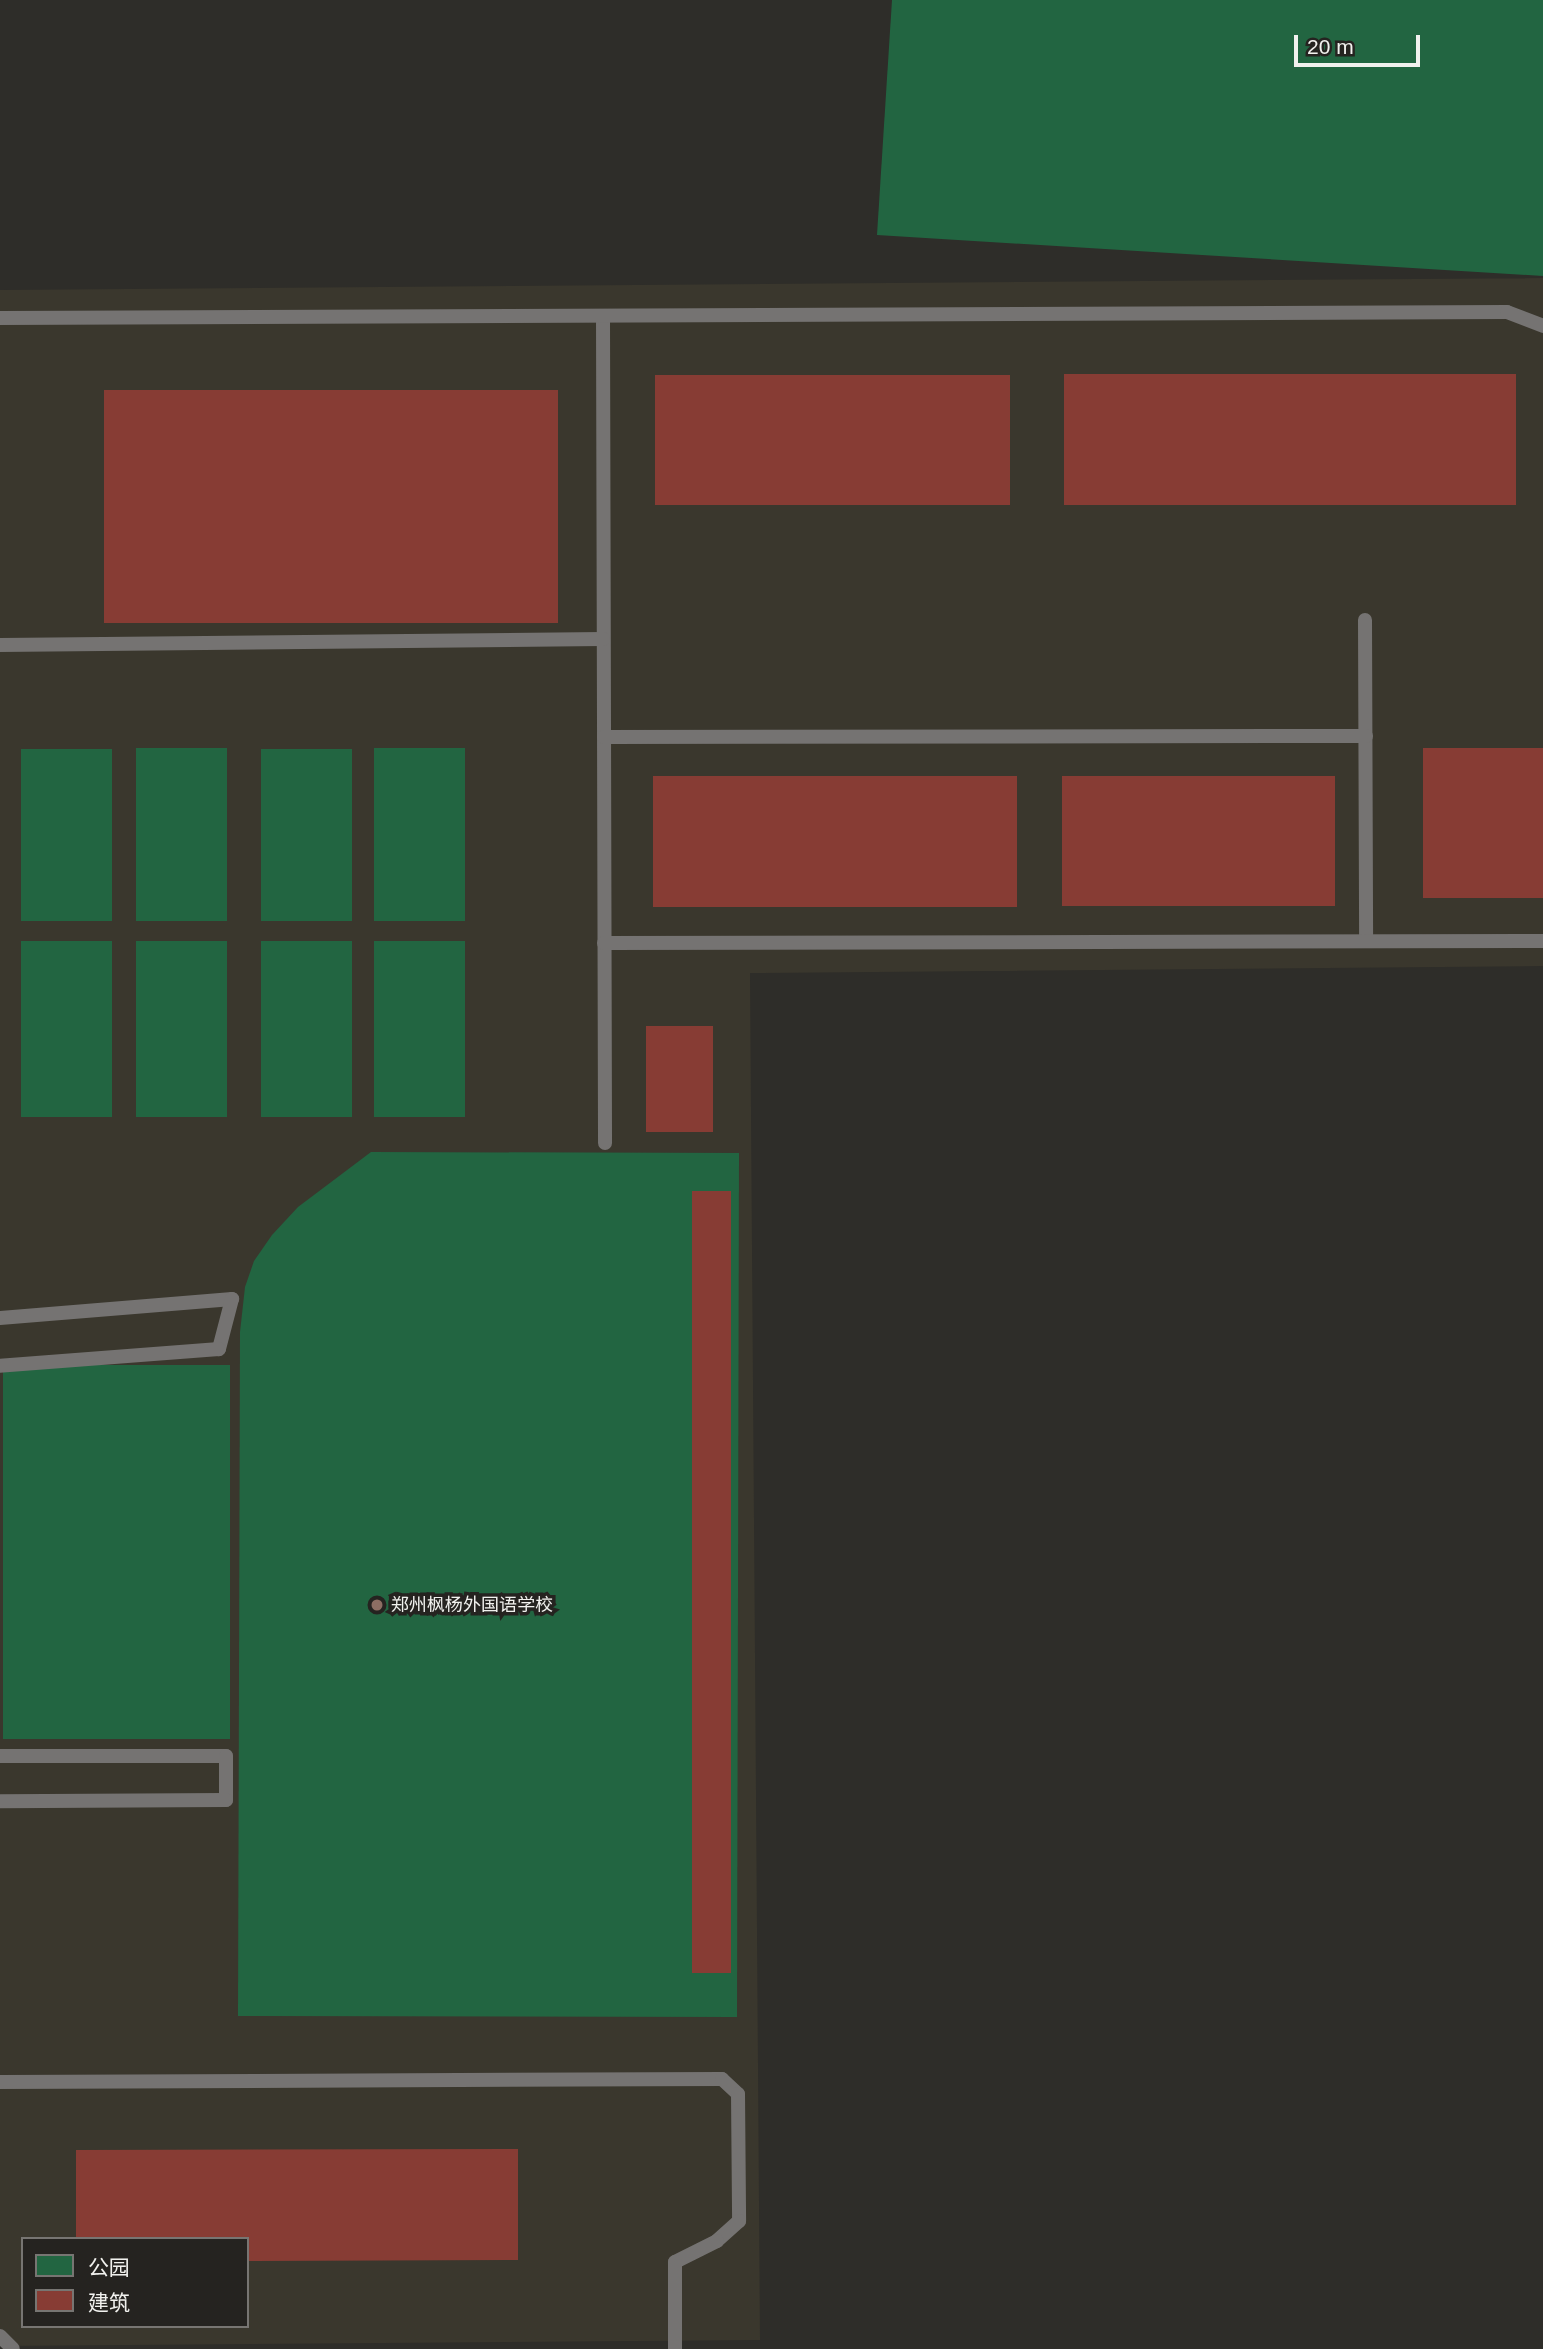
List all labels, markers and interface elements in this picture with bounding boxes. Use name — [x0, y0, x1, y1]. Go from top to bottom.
scale bar — [1298, 21, 1424, 65]
text: 20 m — [1307, 35, 1354, 58]
place label: 郑州枫杨外国语学校 — [391, 1594, 553, 1616]
marker: 郑州枫杨外国语学校 — [369, 1597, 385, 1613]
legend — [21, 2237, 248, 2328]
text: 公园 — [88, 2256, 130, 2279]
text: 建筑 — [88, 2291, 130, 2314]

